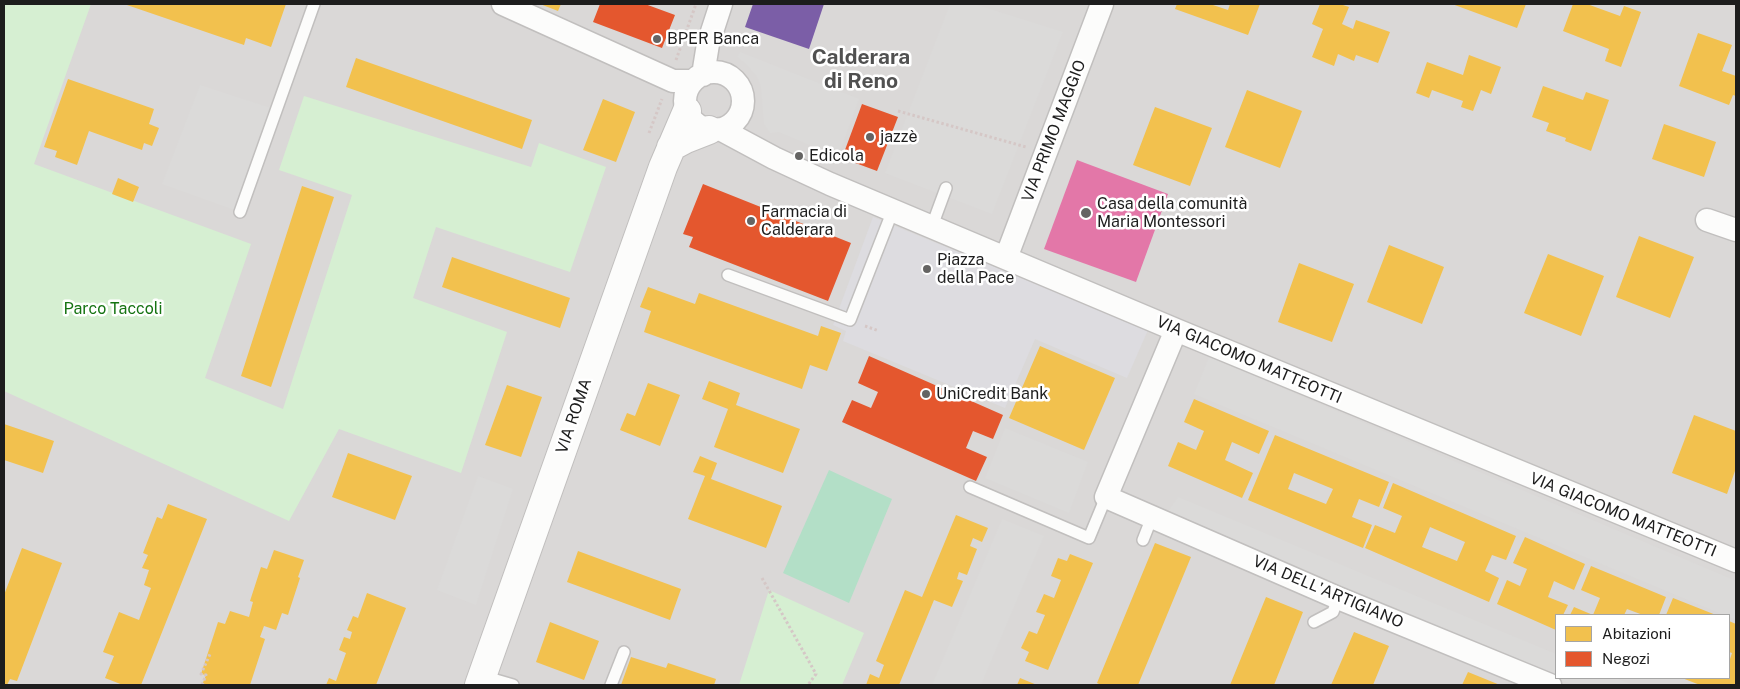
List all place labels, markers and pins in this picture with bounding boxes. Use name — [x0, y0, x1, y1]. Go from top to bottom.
place label: BPER Banca — [667, 29, 759, 49]
marker: BPER Banca — [651, 33, 663, 45]
place label: jazzè — [880, 127, 918, 147]
marker: jazzè — [864, 131, 876, 143]
place label: Edicola — [809, 146, 864, 166]
marker: Edicola — [793, 150, 805, 162]
place label: Casa della comunità Maria Montessori — [1097, 194, 1247, 232]
place label: Farmacia di Calderara — [761, 202, 847, 240]
marker: Casa della comunità Maria Montessori — [1079, 206, 1093, 220]
marker: Farmacia di Calderara — [745, 215, 757, 227]
place label: Piazza della Pace — [937, 250, 1014, 288]
marker: Piazza della Pace — [921, 263, 933, 275]
place label: UniCredit Bank — [936, 384, 1048, 404]
marker: UniCredit Bank — [920, 388, 932, 400]

